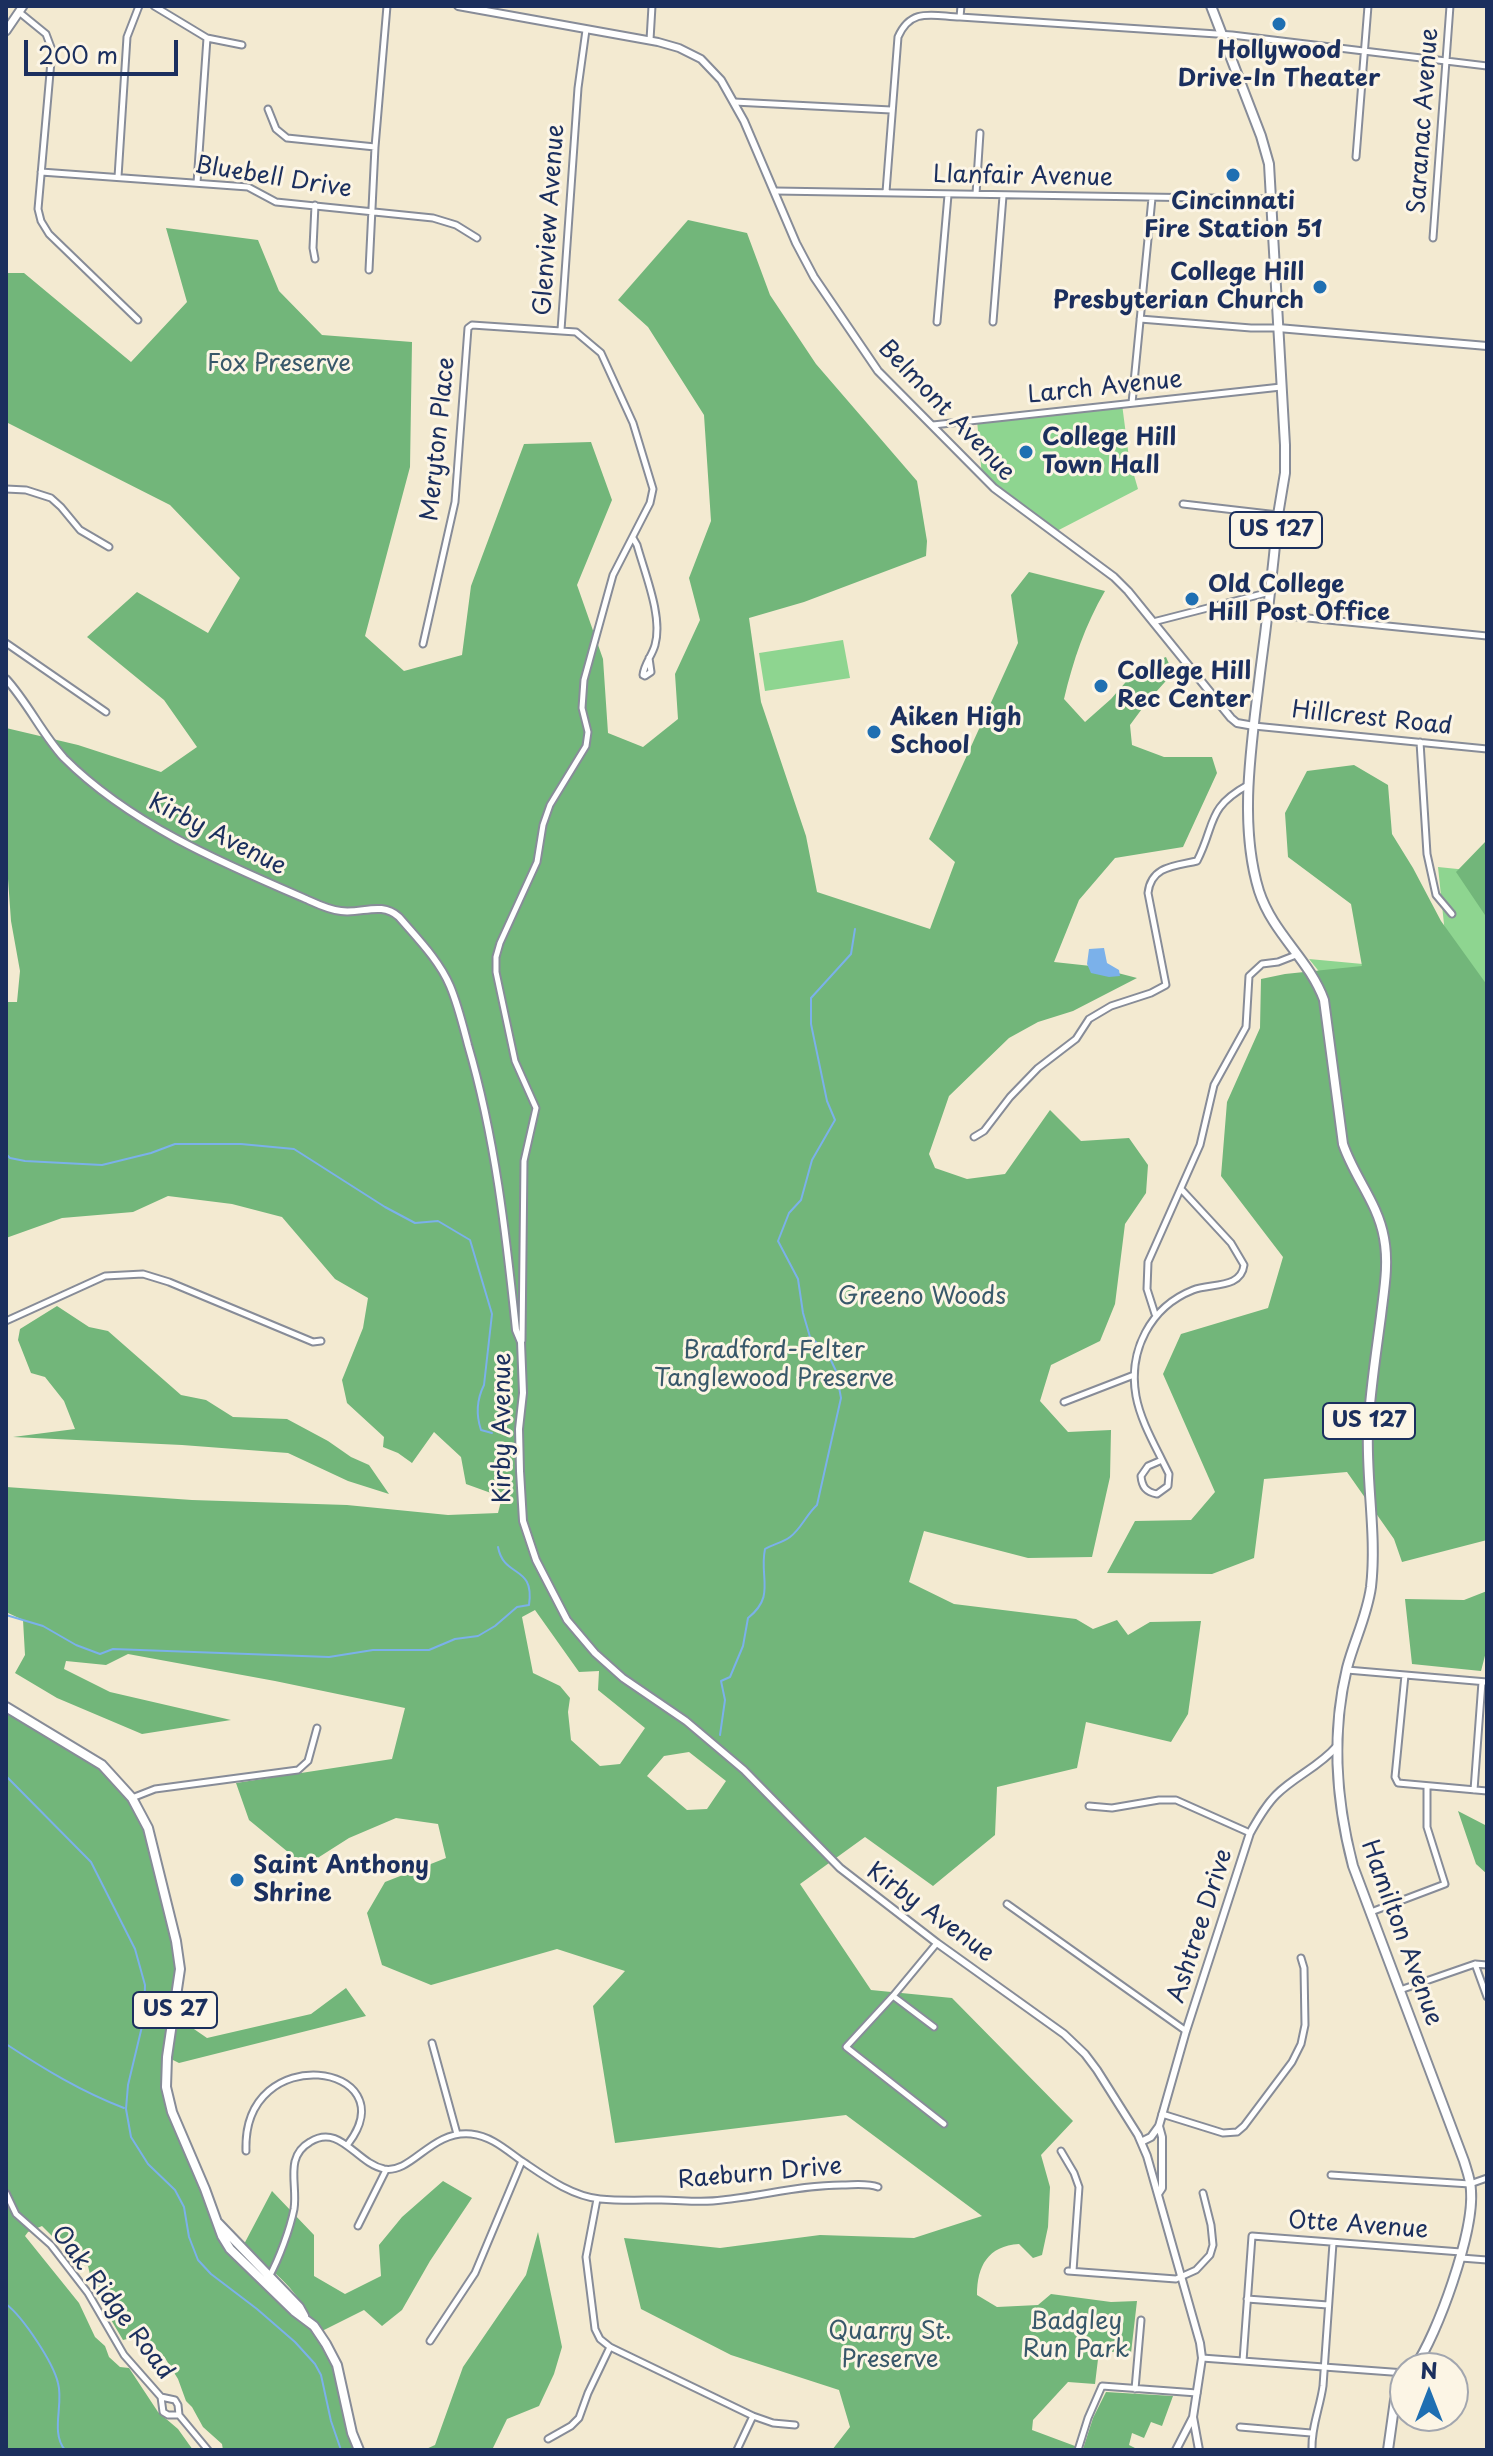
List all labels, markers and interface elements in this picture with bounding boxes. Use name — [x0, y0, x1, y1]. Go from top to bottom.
marker: Hollywood Drive-In Theater — [1270, 15, 1288, 33]
scale bar — [28, 24, 182, 74]
street label: Saranac Avenue — [1403, 27, 1445, 215]
text: 200 m — [38, 36, 118, 72]
place label: Hollywood Drive-In Theater — [1178, 37, 1380, 93]
street label: Glenview Avenue — [529, 123, 571, 317]
street label: Bluebell Drive — [192, 151, 354, 205]
street label: Llanfair Avenue — [933, 161, 1113, 193]
marker: Cincinnati Fire Station 51 — [1224, 166, 1242, 184]
place label: Cincinnati Fire Station 51 — [1144, 188, 1322, 244]
place label: College Hill Presbyterian Church — [1053, 259, 1304, 315]
marker: College Hill Presbyterian Church — [1311, 278, 1329, 296]
street label: Belmont Avenue — [872, 335, 1020, 487]
park label: Fox Preserve — [207, 350, 351, 378]
street label: Meryton Place — [416, 356, 462, 522]
street label: Larch Avenue — [1026, 366, 1184, 410]
place label: College Hill Town Hall — [1042, 424, 1176, 480]
marker: College Hill Town Hall — [1017, 443, 1035, 461]
road number: US 127 — [1230, 512, 1322, 548]
place label: Old College Hill Post Office — [1208, 571, 1390, 627]
marker: Old College Hill Post Office — [1183, 590, 1201, 608]
place label: College Hill Rec Center — [1117, 658, 1251, 714]
marker: College Hill Rec Center — [1092, 677, 1110, 695]
street label: Hillcrest Road — [1290, 696, 1454, 742]
place label: Aiken High School — [890, 704, 1022, 760]
marker: Aiken High School — [865, 723, 883, 741]
street label: Kirby Avenue — [143, 788, 291, 882]
park label: Greeno Woods — [838, 1283, 1006, 1311]
park label: Bradford-Felter Tanglewood Preserve — [654, 1337, 894, 1393]
street label: Kirby Avenue — [489, 1353, 517, 1503]
road number: US 127 — [1323, 1403, 1415, 1439]
street label: Hamilton Avenue — [1354, 1836, 1448, 2030]
street label: Ashtree Drive — [1163, 1845, 1239, 2007]
place label: Saint Anthony Shrine — [253, 1852, 429, 1908]
street label: Kirby Avenue — [861, 1857, 999, 1969]
marker: Saint Anthony Shrine — [228, 1871, 246, 1889]
road number: US 27 — [133, 1992, 217, 2028]
street label: Raeburn Drive — [677, 2152, 843, 2196]
street label: Otte Avenue — [1287, 2207, 1429, 2245]
street label: Oak Ridge Road — [45, 2220, 179, 2386]
park label: Badgley Run Park — [1023, 2308, 1129, 2364]
park label: Quarry St. Preserve — [828, 2318, 952, 2374]
north arrow — [1389, 2352, 1469, 2432]
text: N — [1420, 2353, 1438, 2386]

